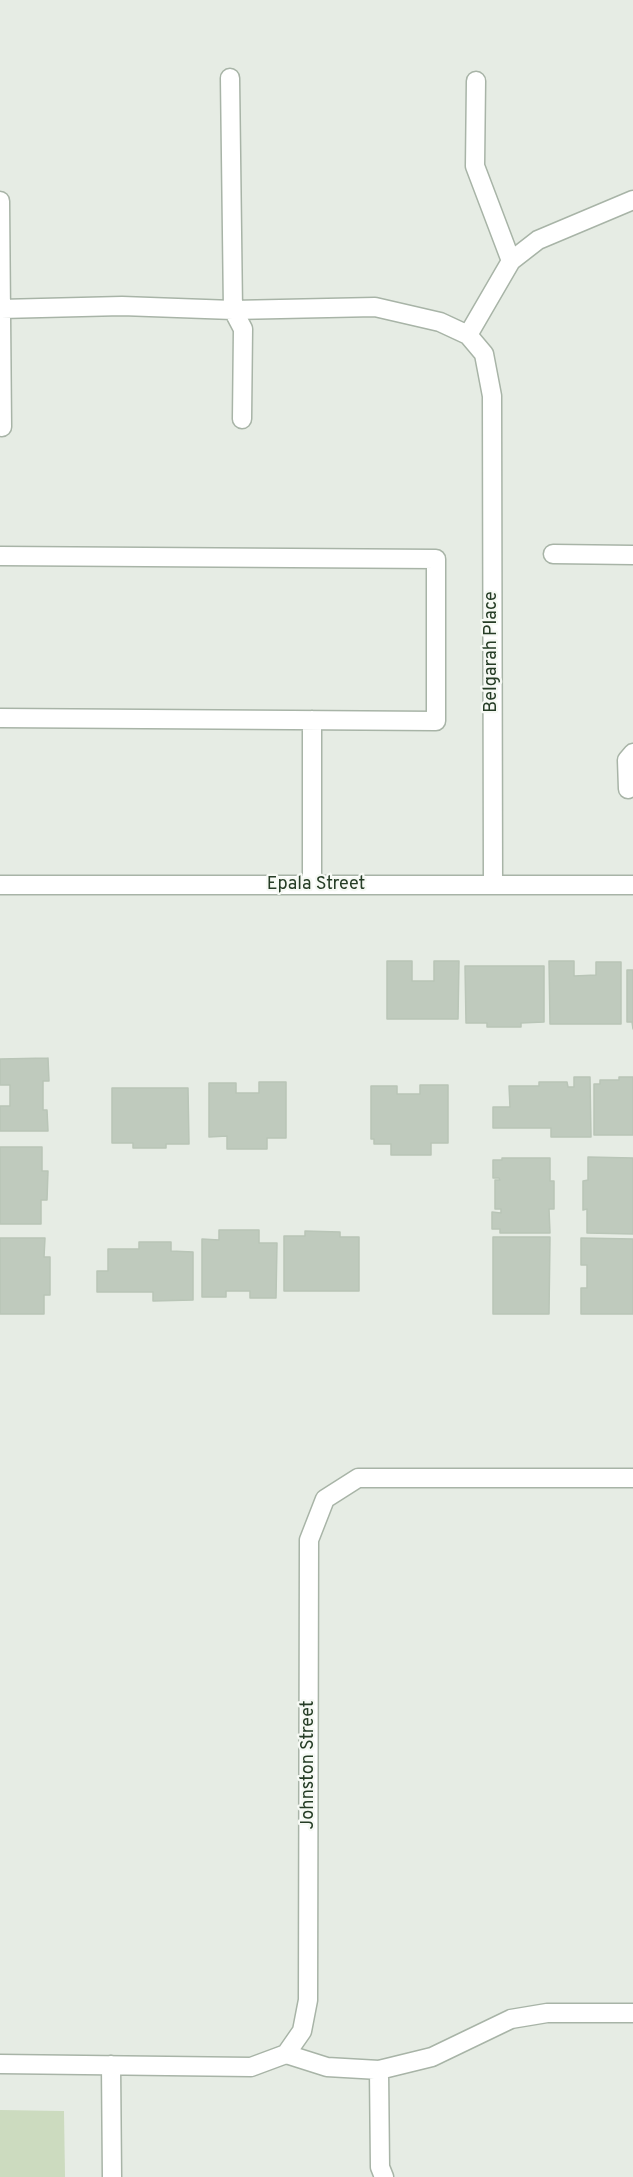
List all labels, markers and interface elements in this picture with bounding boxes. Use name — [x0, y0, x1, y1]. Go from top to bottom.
street label: Belgarah Place — [481, 591, 503, 713]
street label: Epala Street — [267, 874, 365, 896]
street label: Johnston Street — [298, 1700, 320, 1830]

